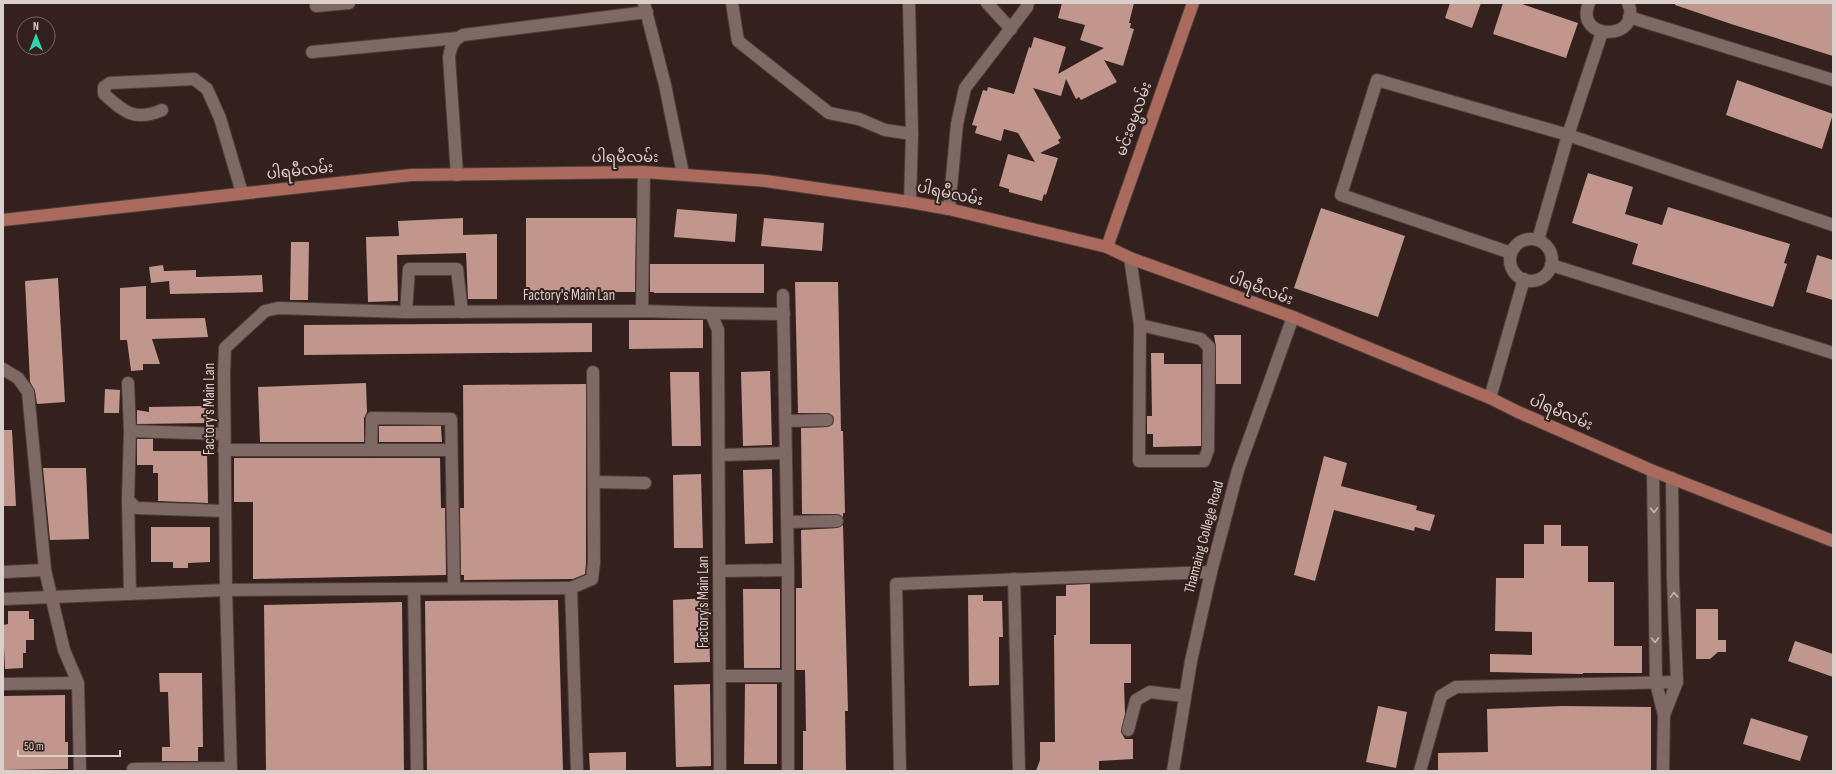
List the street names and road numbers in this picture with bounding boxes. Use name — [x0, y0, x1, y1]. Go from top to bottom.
street label: မင်းဓမ္မလမ်း — [1111, 79, 1158, 159]
street label: ပါရမီလမ်း — [592, 147, 658, 169]
street label: ပါရမီလမ်း — [266, 157, 334, 186]
street label: ပါရမီလမ်း — [915, 177, 985, 212]
street label: ပါရမီလမ်း — [1226, 268, 1296, 311]
street label: Factory's Main Lan — [523, 286, 615, 305]
street label: Factory's Main Lan — [200, 363, 219, 455]
street label: ပါရမီလမ်း — [1526, 390, 1596, 437]
street label: Thamaing College Road — [1180, 479, 1228, 595]
street label: Factory's Main Lan — [694, 556, 713, 648]

